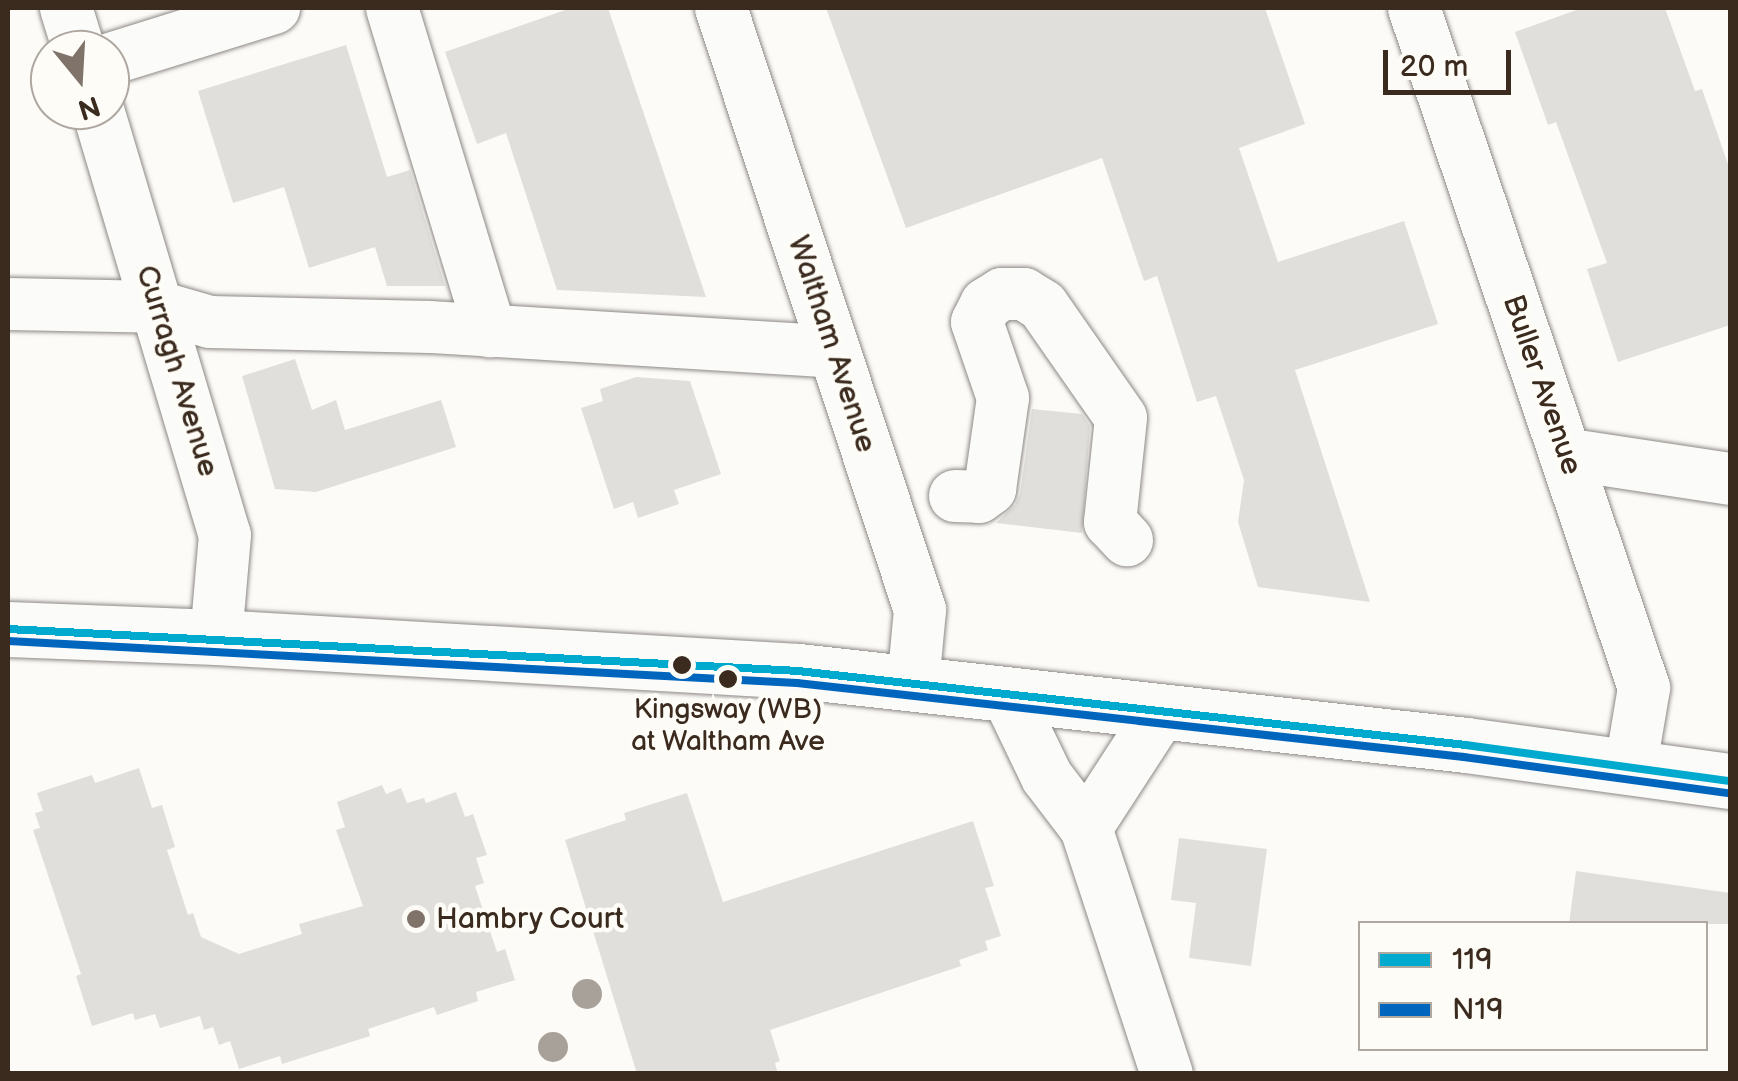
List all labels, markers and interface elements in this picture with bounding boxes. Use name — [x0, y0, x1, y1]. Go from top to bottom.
north arrow — [30, 30, 130, 130]
scale bar — [1388, 30, 1516, 92]
text: 20 m — [1400, 49, 1468, 85]
text: N — [74, 88, 104, 126]
street label: Waltham Avenue — [780, 231, 884, 457]
street label: Curragh Avenue — [128, 261, 226, 481]
street label: Buller Avenue — [1494, 290, 1590, 480]
unlabelled marker — [672, 655, 692, 675]
marker: Kingsway (WB) at Waltham Ave — [718, 669, 738, 689]
place label: Kingsway (WB) at Waltham Ave — [631, 693, 825, 759]
place label: Hambry Court — [436, 901, 626, 937]
marker: Hambry Court — [405, 908, 427, 930]
legend — [1358, 921, 1708, 1051]
text: 119 — [1452, 942, 1493, 978]
text: N19 — [1452, 992, 1504, 1028]

